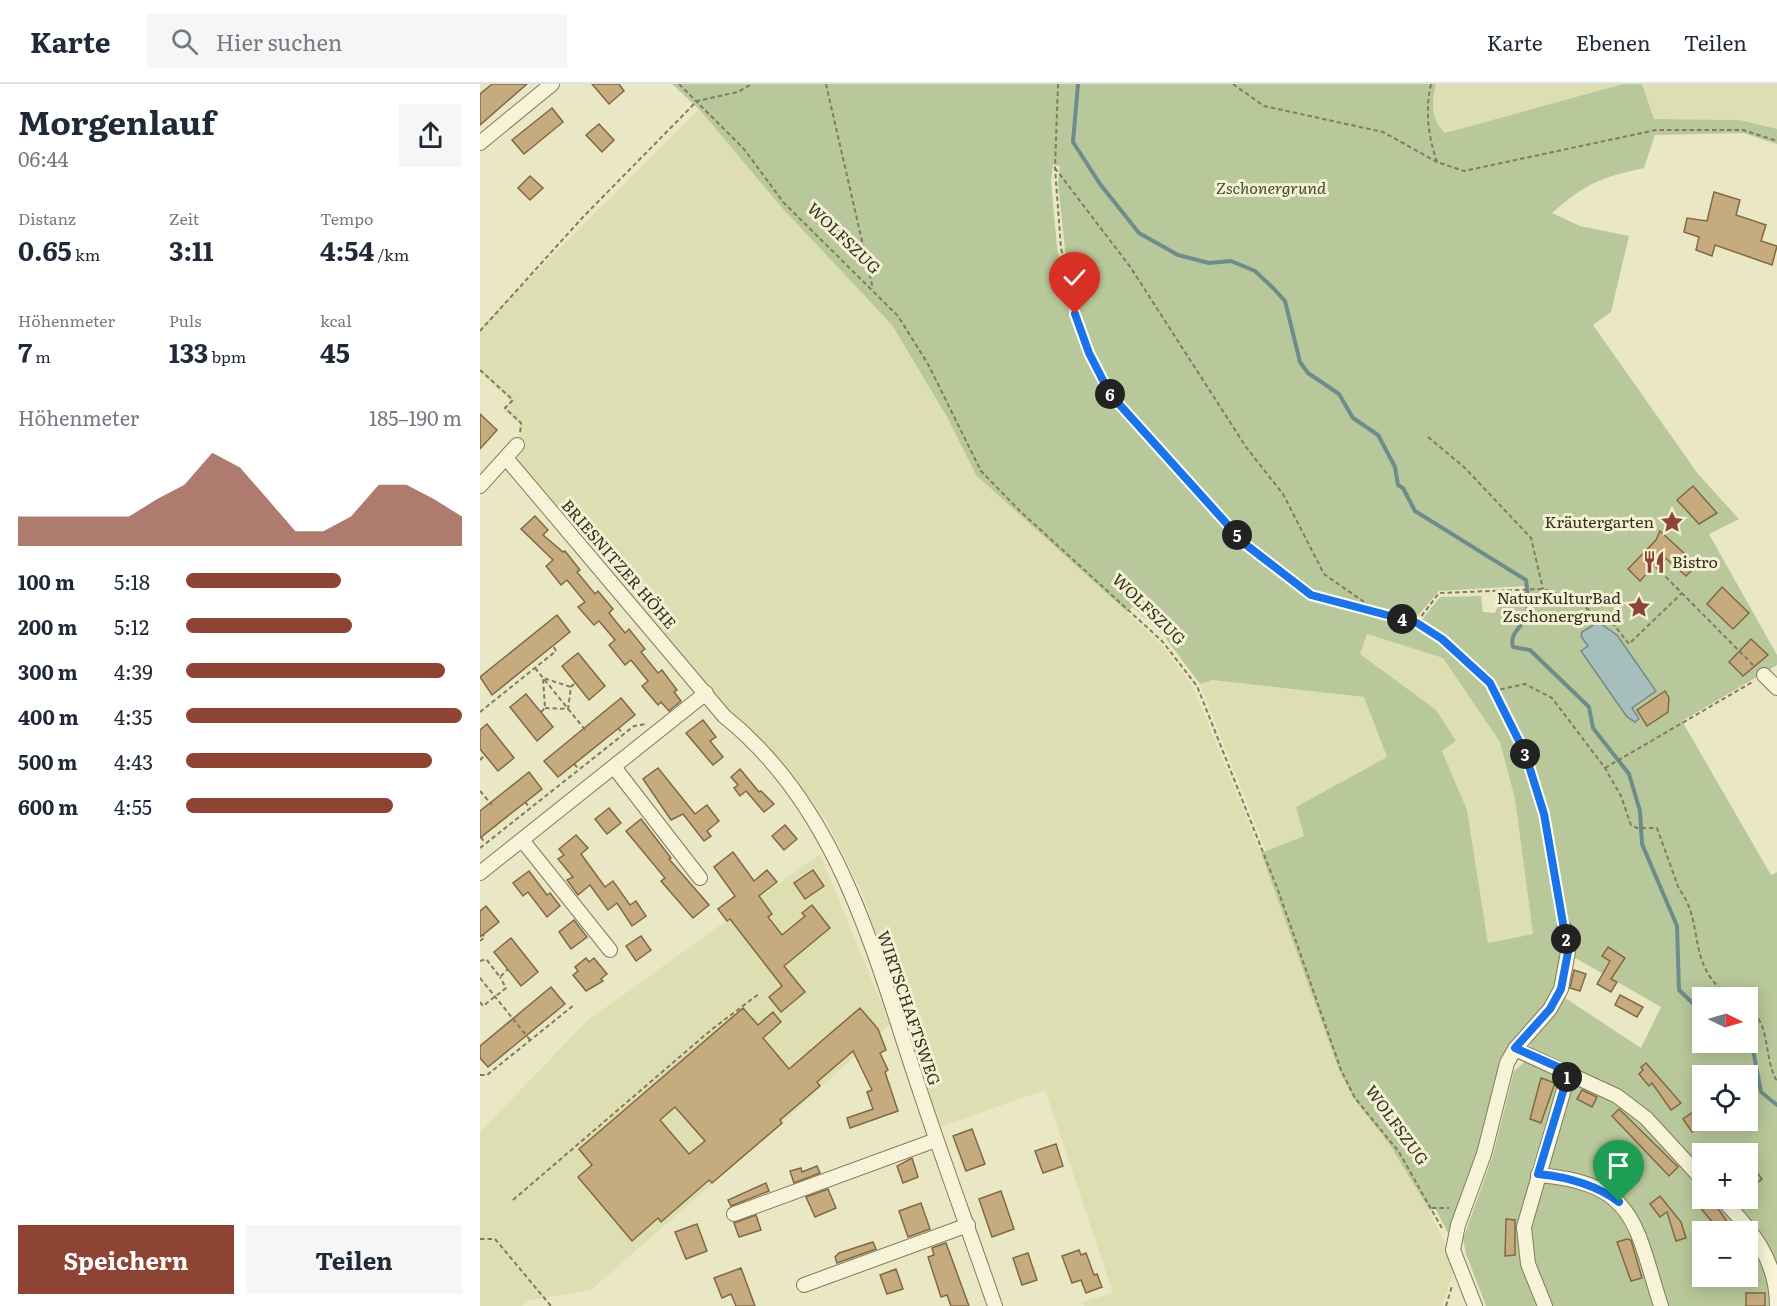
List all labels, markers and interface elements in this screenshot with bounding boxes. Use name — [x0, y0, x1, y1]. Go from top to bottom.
search box — [147, 14, 567, 68]
text: Karte — [30, 20, 111, 62]
icon: search — [168, 25, 201, 58]
text: Hier suchen — [216, 25, 342, 58]
text: Karte — [1487, 26, 1543, 57]
text: Ebenen — [1576, 26, 1651, 57]
text: Teilen — [1684, 26, 1747, 57]
text: Morgenlauf — [18, 96, 215, 145]
button: share — [399, 104, 462, 167]
text: 06:44 — [18, 143, 69, 173]
park label: Zschonergrund — [1216, 175, 1327, 199]
street label: WOLFSZUG — [803, 196, 887, 279]
text: Distanz — [18, 206, 76, 230]
text: Zeit — [169, 206, 199, 230]
text: Tempo — [320, 206, 373, 230]
text: 0.65 — [18, 230, 72, 269]
text: 3:11 — [169, 230, 214, 269]
text: 4:54 — [320, 230, 374, 269]
text: km — [72, 242, 100, 266]
text: /km — [374, 242, 409, 266]
pin — [1049, 252, 1100, 314]
icon: check — [1058, 261, 1091, 294]
text: Höhenmeter — [18, 308, 115, 332]
text: Puls — [169, 308, 201, 332]
text: kcal — [320, 308, 352, 332]
text: 7 — [18, 332, 32, 371]
text: 133 — [169, 332, 208, 371]
text: 45 — [320, 332, 350, 371]
text: m — [32, 344, 51, 368]
text: bpm — [208, 344, 246, 368]
pin: 6 — [1095, 379, 1125, 409]
text: 6 — [1105, 382, 1115, 406]
text: Höhenmeter — [18, 402, 139, 432]
text: 185–190 m — [369, 402, 462, 432]
street label: BRIESNITZER HÖHE — [557, 493, 683, 633]
place label: Kräutergarten — [1544, 509, 1654, 533]
place icon: Kräutergarten — [1659, 509, 1685, 535]
pin: 5 — [1222, 520, 1252, 550]
text: 5 — [1233, 523, 1241, 547]
restaurant icon: Bistro — [1641, 549, 1667, 575]
place label: Bistro — [1672, 549, 1718, 573]
text: 100 m — [18, 566, 75, 596]
text: 5:18 — [114, 566, 150, 596]
street label: WOLFSZUG — [1108, 567, 1192, 650]
place label: NaturKulturBad Zschonergrund — [1497, 585, 1621, 627]
place icon: NaturKulturBad Zschonergrund — [1626, 594, 1652, 620]
pin: 4 — [1387, 604, 1417, 634]
text: 4 — [1397, 607, 1407, 631]
text: 200 m — [18, 611, 77, 641]
text: 5:12 — [114, 611, 149, 641]
text: 300 m — [18, 656, 78, 686]
text: 4:39 — [114, 656, 153, 686]
text: 400 m — [18, 701, 79, 731]
text: 4:35 — [114, 701, 152, 731]
pin: 3 — [1510, 739, 1540, 769]
text: 3 — [1521, 742, 1529, 766]
text: 500 m — [18, 746, 77, 776]
text: 4:43 — [114, 746, 153, 776]
text: 600 m — [18, 791, 78, 821]
text: 4:55 — [114, 791, 152, 821]
pin: 2 — [1551, 924, 1581, 954]
street label: WIRTSCHAFTSWEG — [872, 927, 948, 1088]
text: 2 — [1562, 927, 1570, 951]
north arrow — [1692, 987, 1758, 1053]
map controls — [1692, 987, 1758, 1287]
pin: 1 — [1552, 1062, 1582, 1092]
text: 1 — [1564, 1065, 1570, 1089]
button: locate — [1692, 1065, 1758, 1131]
street label: WOLFSZUG — [1360, 1079, 1435, 1170]
pin — [1593, 1140, 1644, 1202]
button: + — [1692, 1143, 1758, 1209]
icon: arrive — [1602, 1149, 1635, 1182]
button: − — [1692, 1221, 1758, 1287]
button: Speichern — [18, 1225, 234, 1294]
button: Teilen — [246, 1225, 462, 1294]

